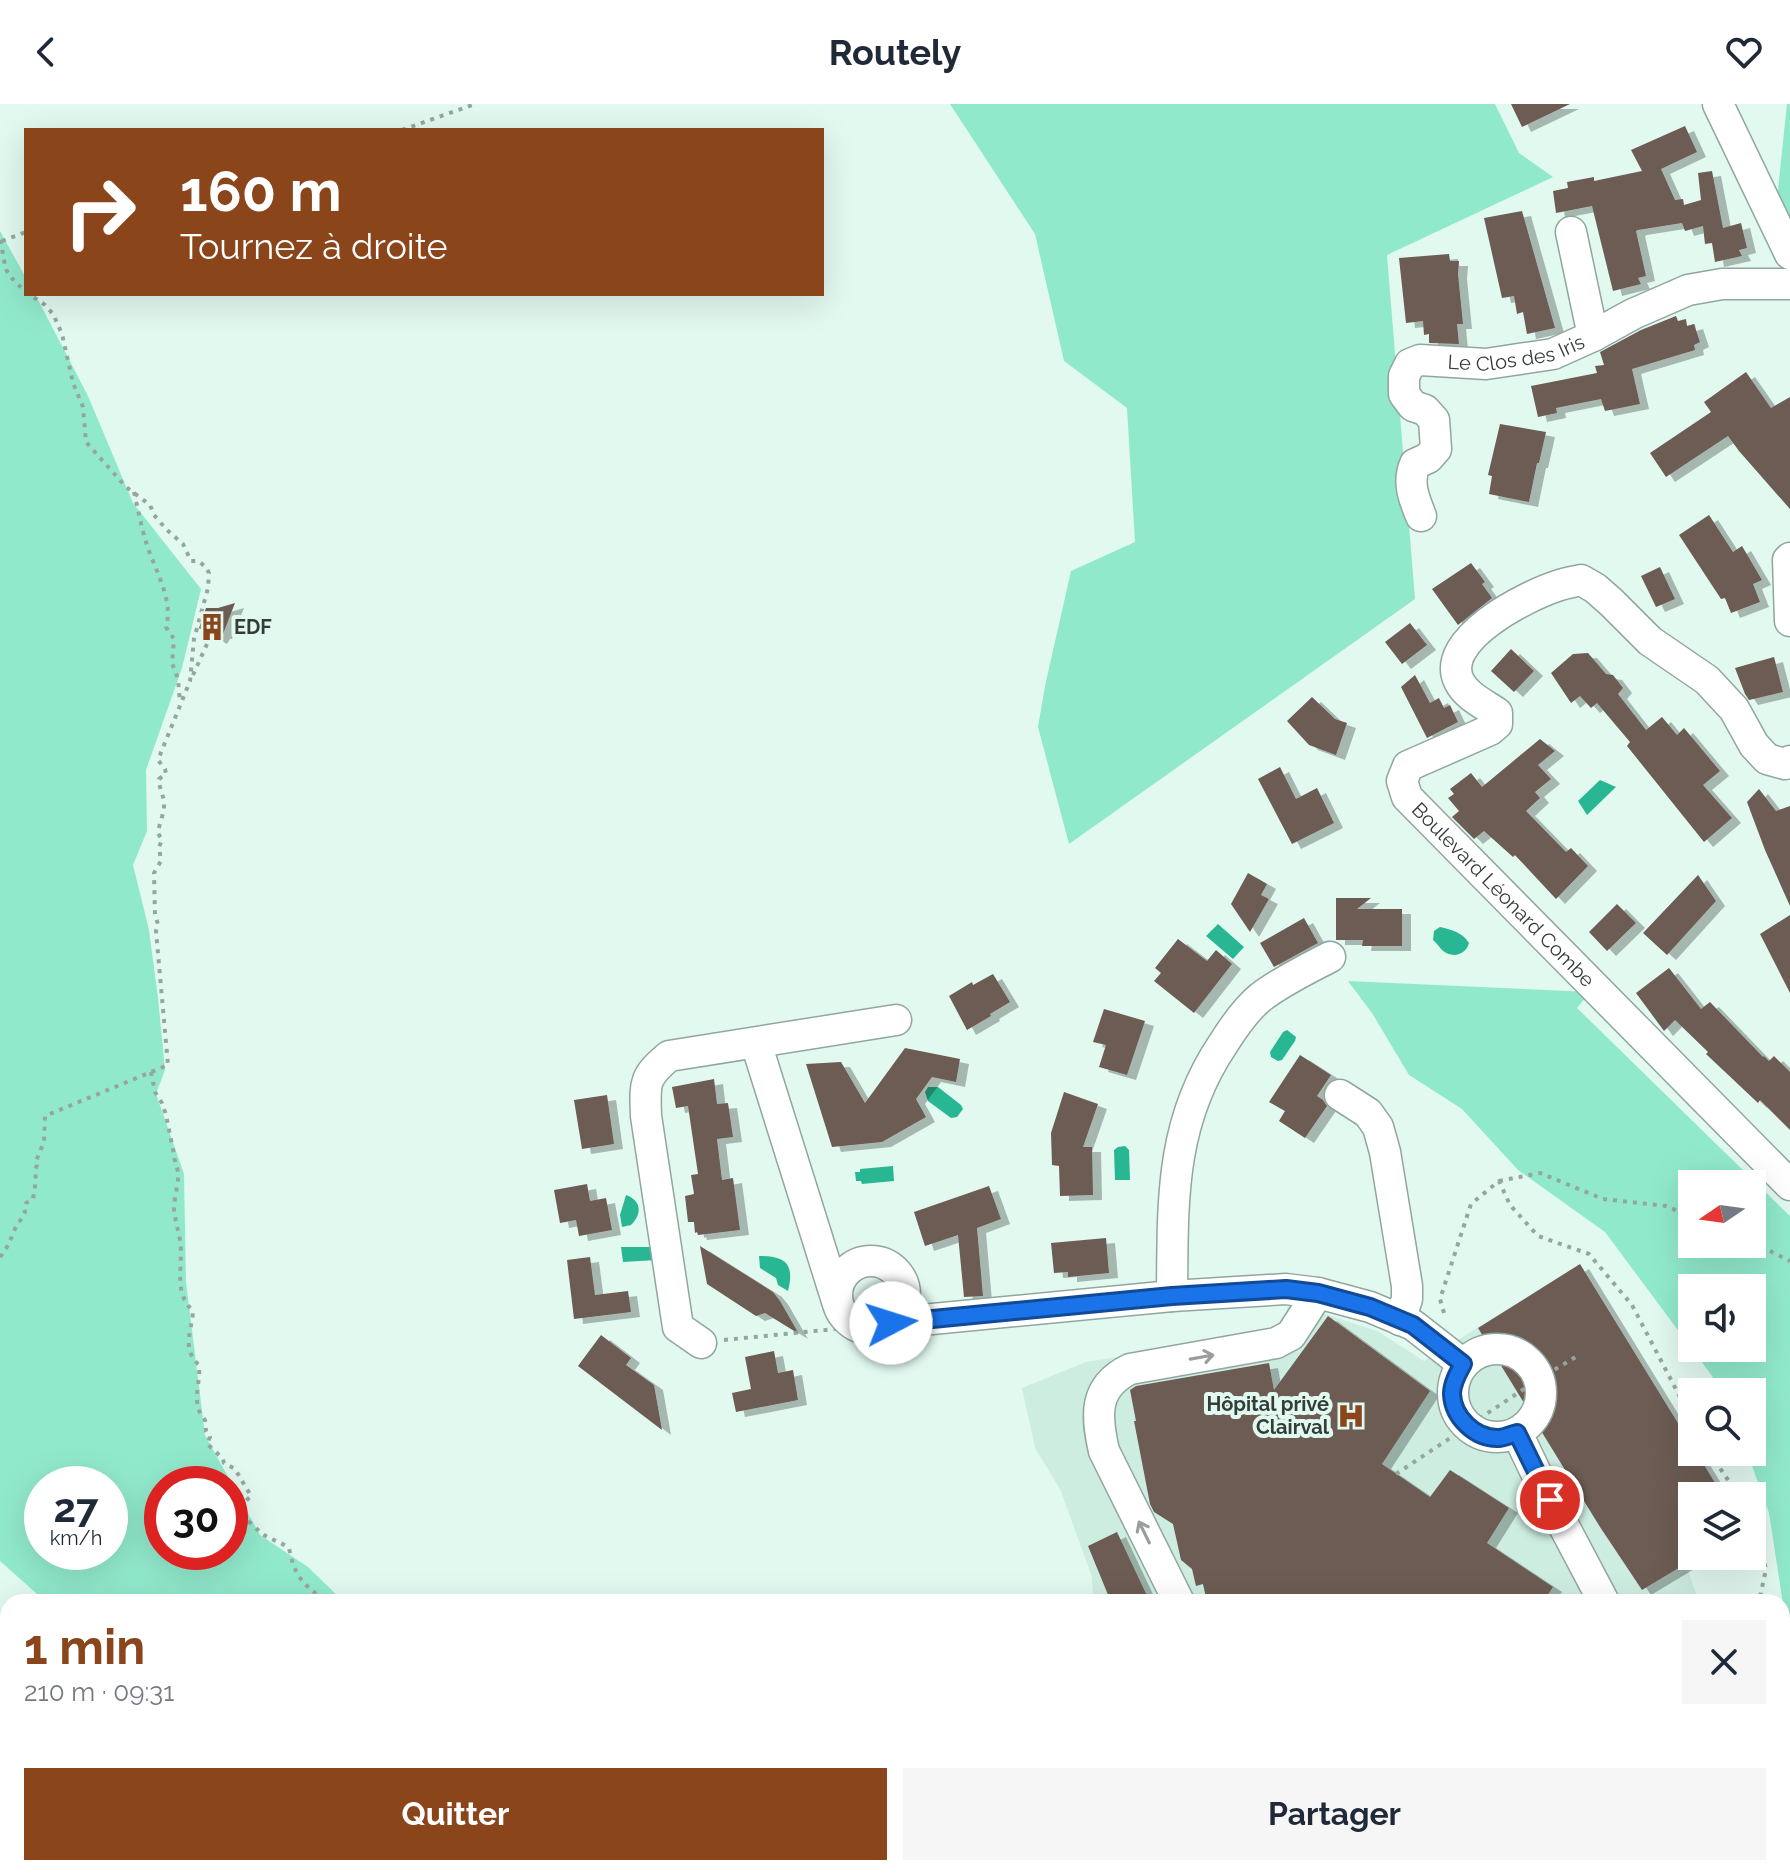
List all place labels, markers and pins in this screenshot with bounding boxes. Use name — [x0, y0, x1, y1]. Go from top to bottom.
building icon: EDF — [197, 612, 227, 642]
place label: EDF — [234, 615, 272, 639]
place label: Hôpital privé Clairval — [1206, 1392, 1330, 1439]
hospital icon: Hôpital privé Clairval — [1336, 1401, 1366, 1431]
pin — [1516, 1466, 1584, 1534]

